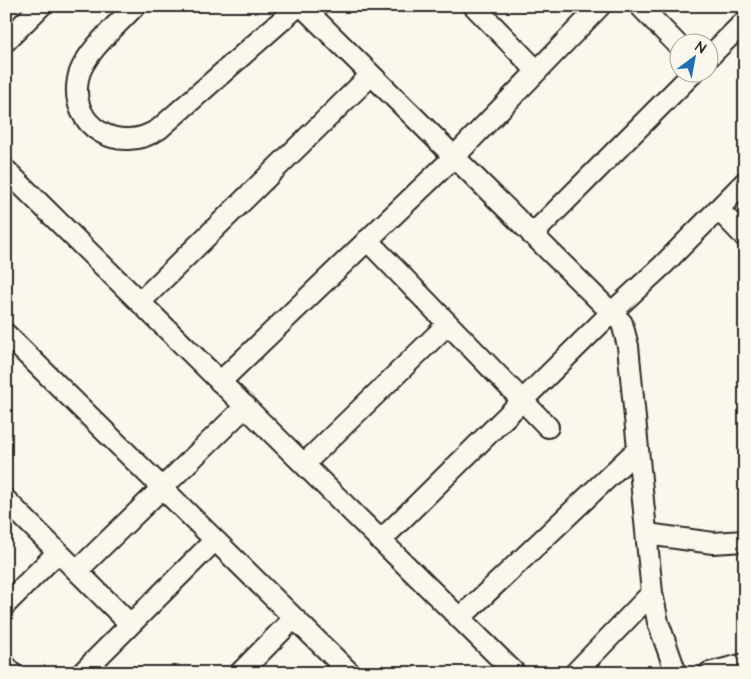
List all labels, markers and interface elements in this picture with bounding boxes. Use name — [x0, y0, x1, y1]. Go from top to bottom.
north arrow — [668, 32, 718, 82]
text: N — [691, 37, 710, 59]

